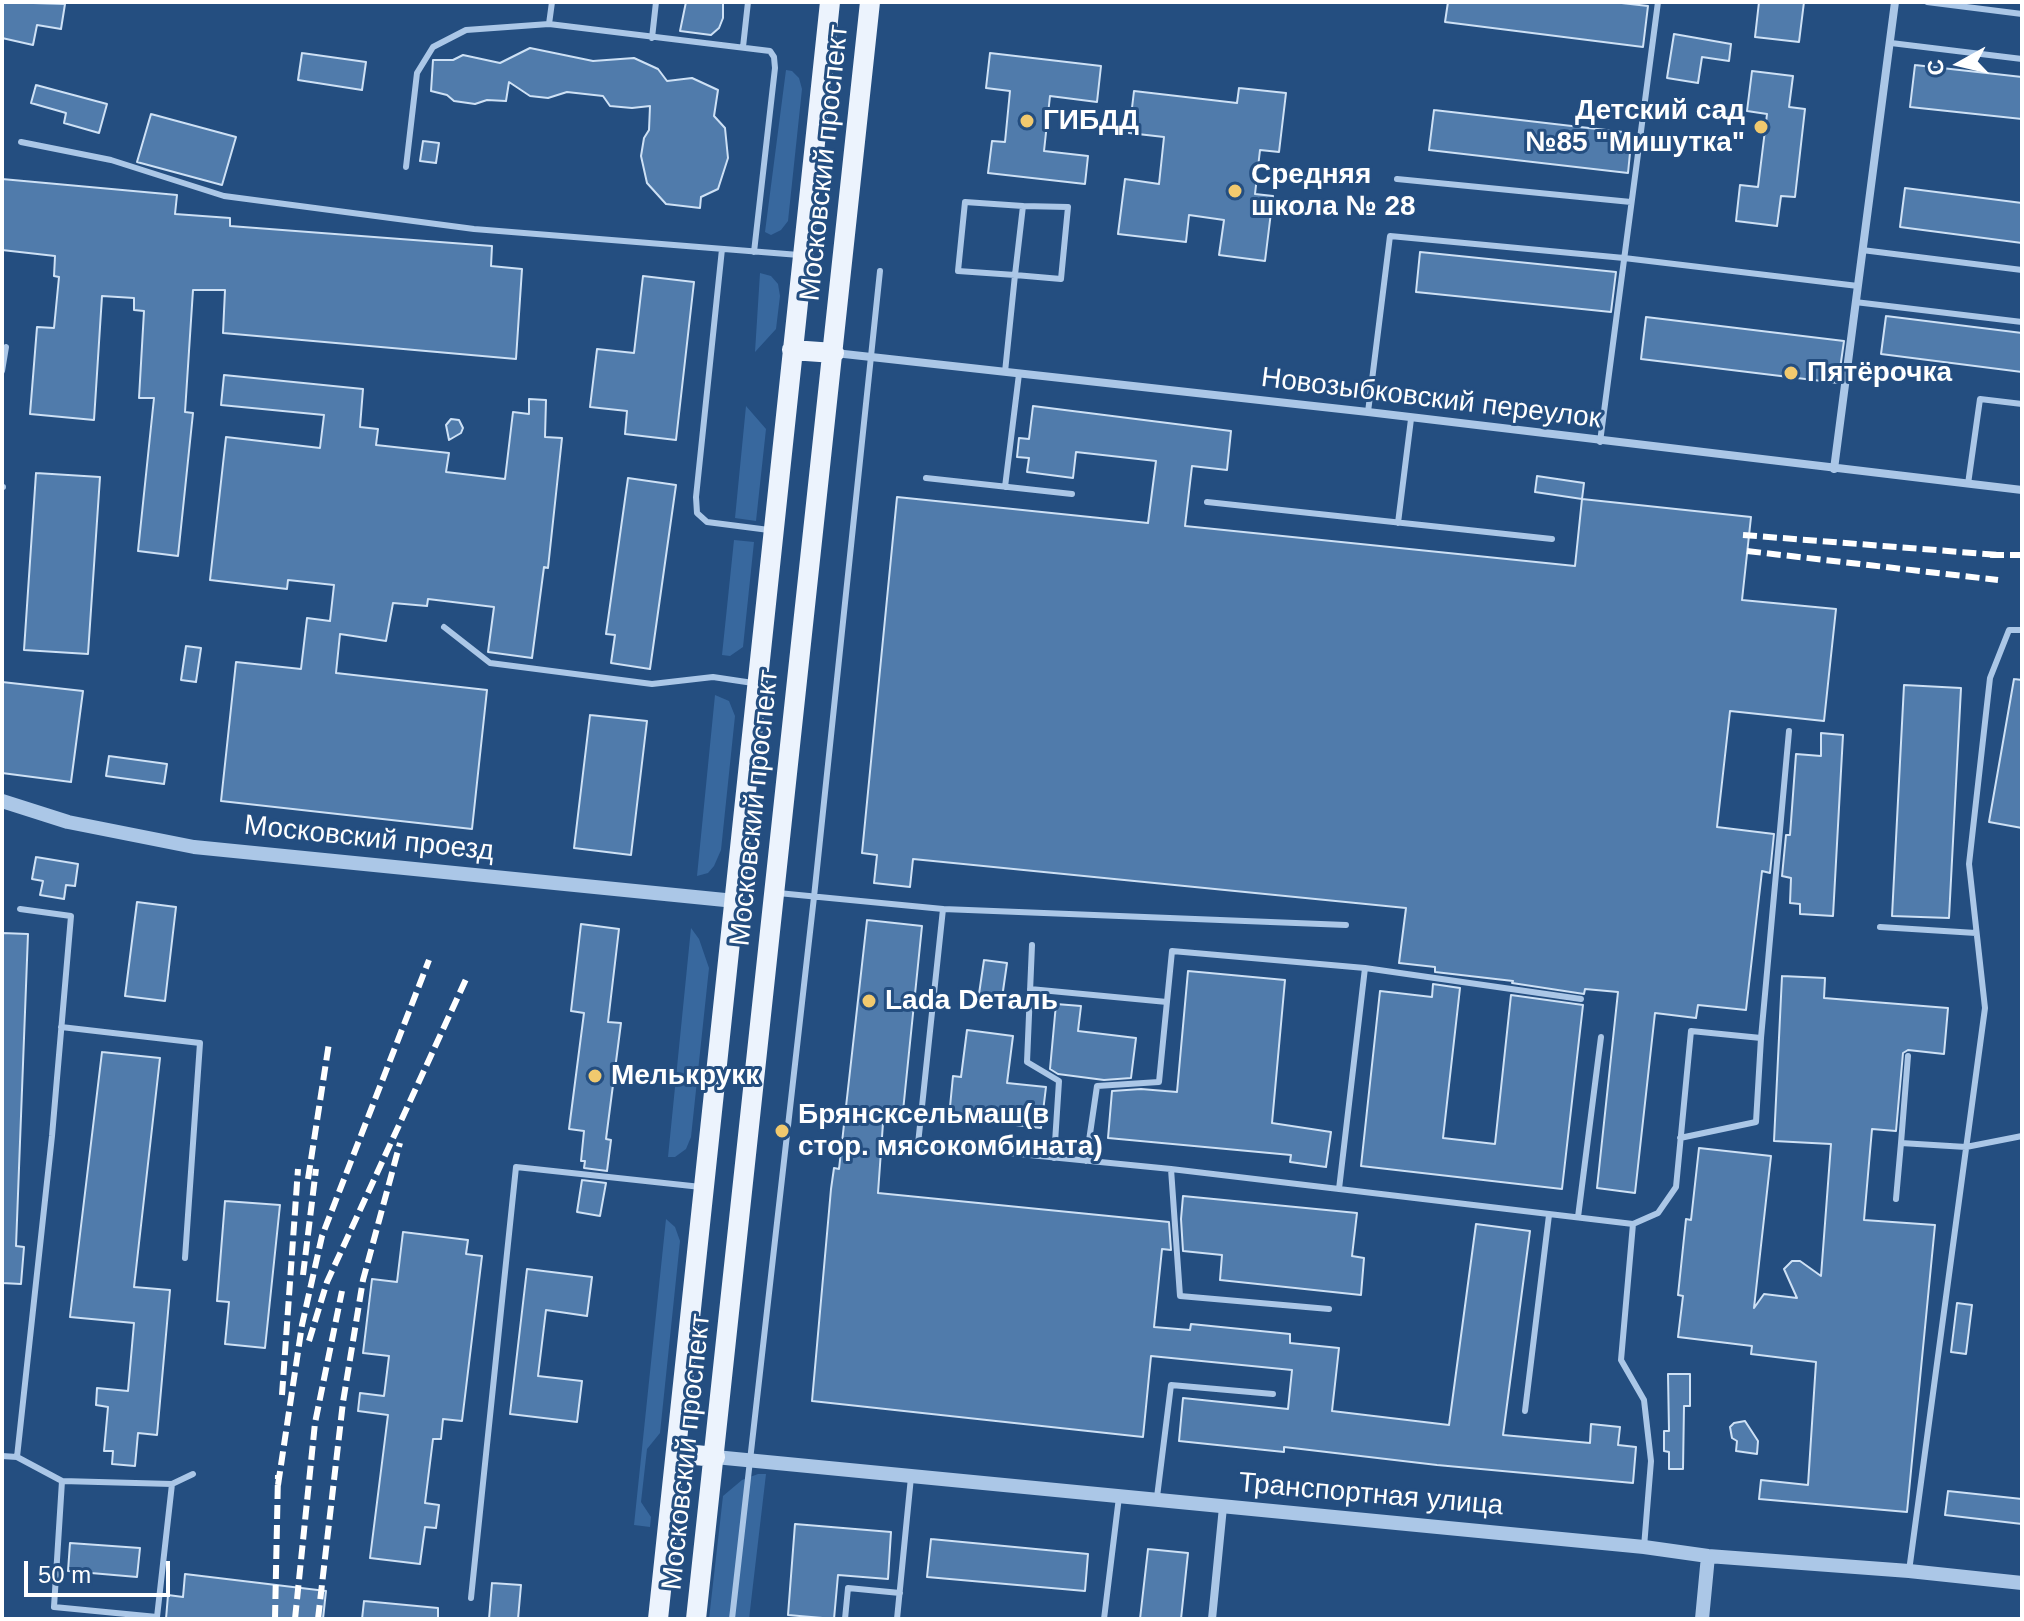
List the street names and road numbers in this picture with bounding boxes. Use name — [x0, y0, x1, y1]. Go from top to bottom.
street label: Московский проспект — [794, 23, 856, 303]
street label: Новозыбковский переулок — [1259, 361, 1603, 437]
street label: Московский проспект — [724, 668, 786, 948]
street label: Московский проезд — [242, 809, 496, 869]
street label: Московский проспект — [656, 1312, 718, 1592]
street label: Транспортная улица — [1237, 1467, 1505, 1523]

